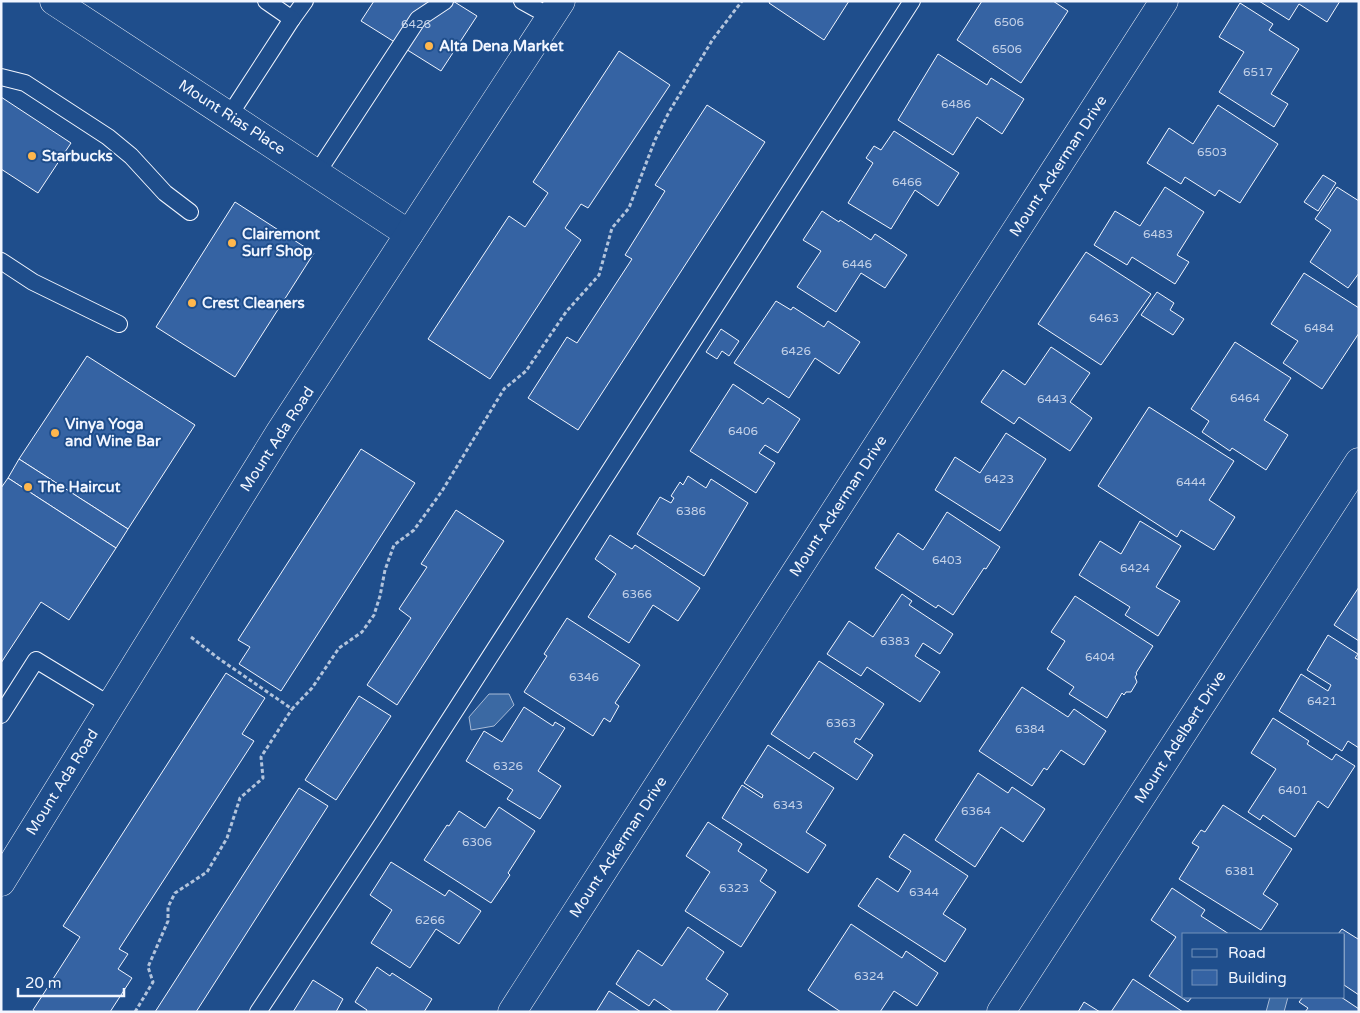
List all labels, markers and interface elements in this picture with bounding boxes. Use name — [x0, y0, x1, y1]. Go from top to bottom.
house number: 6506 — [994, 15, 1024, 29]
house number: 6426 — [401, 17, 431, 31]
place label: Alta Dena Market — [439, 37, 564, 55]
marker: Alta Dena Market — [423, 40, 435, 52]
house number: 6506 — [992, 42, 1022, 56]
house number: 6517 — [1243, 65, 1273, 79]
street label: Mount Rias Place — [175, 76, 289, 158]
street label: Mount Ackerman Drive — [1006, 92, 1110, 240]
house number: 6486 — [941, 97, 971, 111]
house number: 6503 — [1197, 145, 1227, 159]
place label: Starbucks — [42, 147, 113, 165]
marker: Starbucks — [26, 150, 38, 162]
house number: 6466 — [892, 175, 922, 189]
place label: Clairemont Surf Shop — [242, 225, 320, 261]
house number: 6483 — [1143, 227, 1173, 241]
marker: Clairemont Surf Shop — [226, 237, 238, 249]
house number: 6446 — [842, 257, 872, 271]
place label: Crest Cleaners — [202, 294, 305, 312]
marker: Crest Cleaners — [186, 297, 198, 309]
house number: 6463 — [1089, 311, 1119, 325]
house number: 6484 — [1304, 321, 1335, 335]
house number: 6426 — [781, 344, 811, 358]
street label: Mount Ada Road — [236, 383, 318, 495]
house number: 6464 — [1230, 391, 1261, 405]
house number: 6443 — [1037, 392, 1067, 406]
place label: Vinya Yoga and Wine Bar — [65, 415, 161, 450]
house number: 6406 — [728, 424, 758, 438]
marker: Vinya Yoga and Wine Bar — [49, 427, 61, 439]
street label: Mount Ackerman Drive — [786, 432, 890, 580]
house number: 6423 — [984, 472, 1014, 486]
house number: 6444 — [1176, 475, 1207, 489]
place label: The Haircut — [37, 478, 121, 496]
marker: The Haircut — [22, 481, 34, 493]
house number: 6386 — [676, 504, 706, 518]
house number: 6403 — [932, 553, 962, 567]
house number: 6424 — [1120, 561, 1151, 575]
house number: 6366 — [622, 587, 652, 601]
house number: 6383 — [880, 634, 910, 648]
house number: 6404 — [1085, 650, 1116, 664]
street label: Mount Adelbert Drive — [1130, 667, 1230, 807]
house number: 6346 — [569, 670, 599, 684]
house number: 6421 — [1307, 694, 1337, 708]
house number: 6363 — [826, 716, 856, 730]
house number: 6384 — [1015, 722, 1046, 736]
street label: Mount Ada Road — [22, 726, 102, 838]
house number: 6326 — [493, 759, 523, 773]
street label: Mount Ackerman Drive — [566, 773, 670, 921]
house number: 6401 — [1278, 783, 1308, 797]
house number: 6343 — [773, 798, 803, 812]
house number: 6364 — [961, 804, 992, 818]
house number: 6306 — [462, 835, 492, 849]
house number: 6381 — [1225, 864, 1255, 878]
house number: 6323 — [719, 881, 749, 895]
house number: 6344 — [909, 885, 940, 899]
house number: 6266 — [415, 913, 445, 927]
legend — [1182, 933, 1345, 998]
text: Road — [1228, 944, 1266, 962]
scale bar — [18, 966, 124, 998]
house number: 6324 — [854, 969, 885, 983]
text: Building — [1228, 969, 1287, 987]
text: 20 m — [25, 974, 62, 992]

